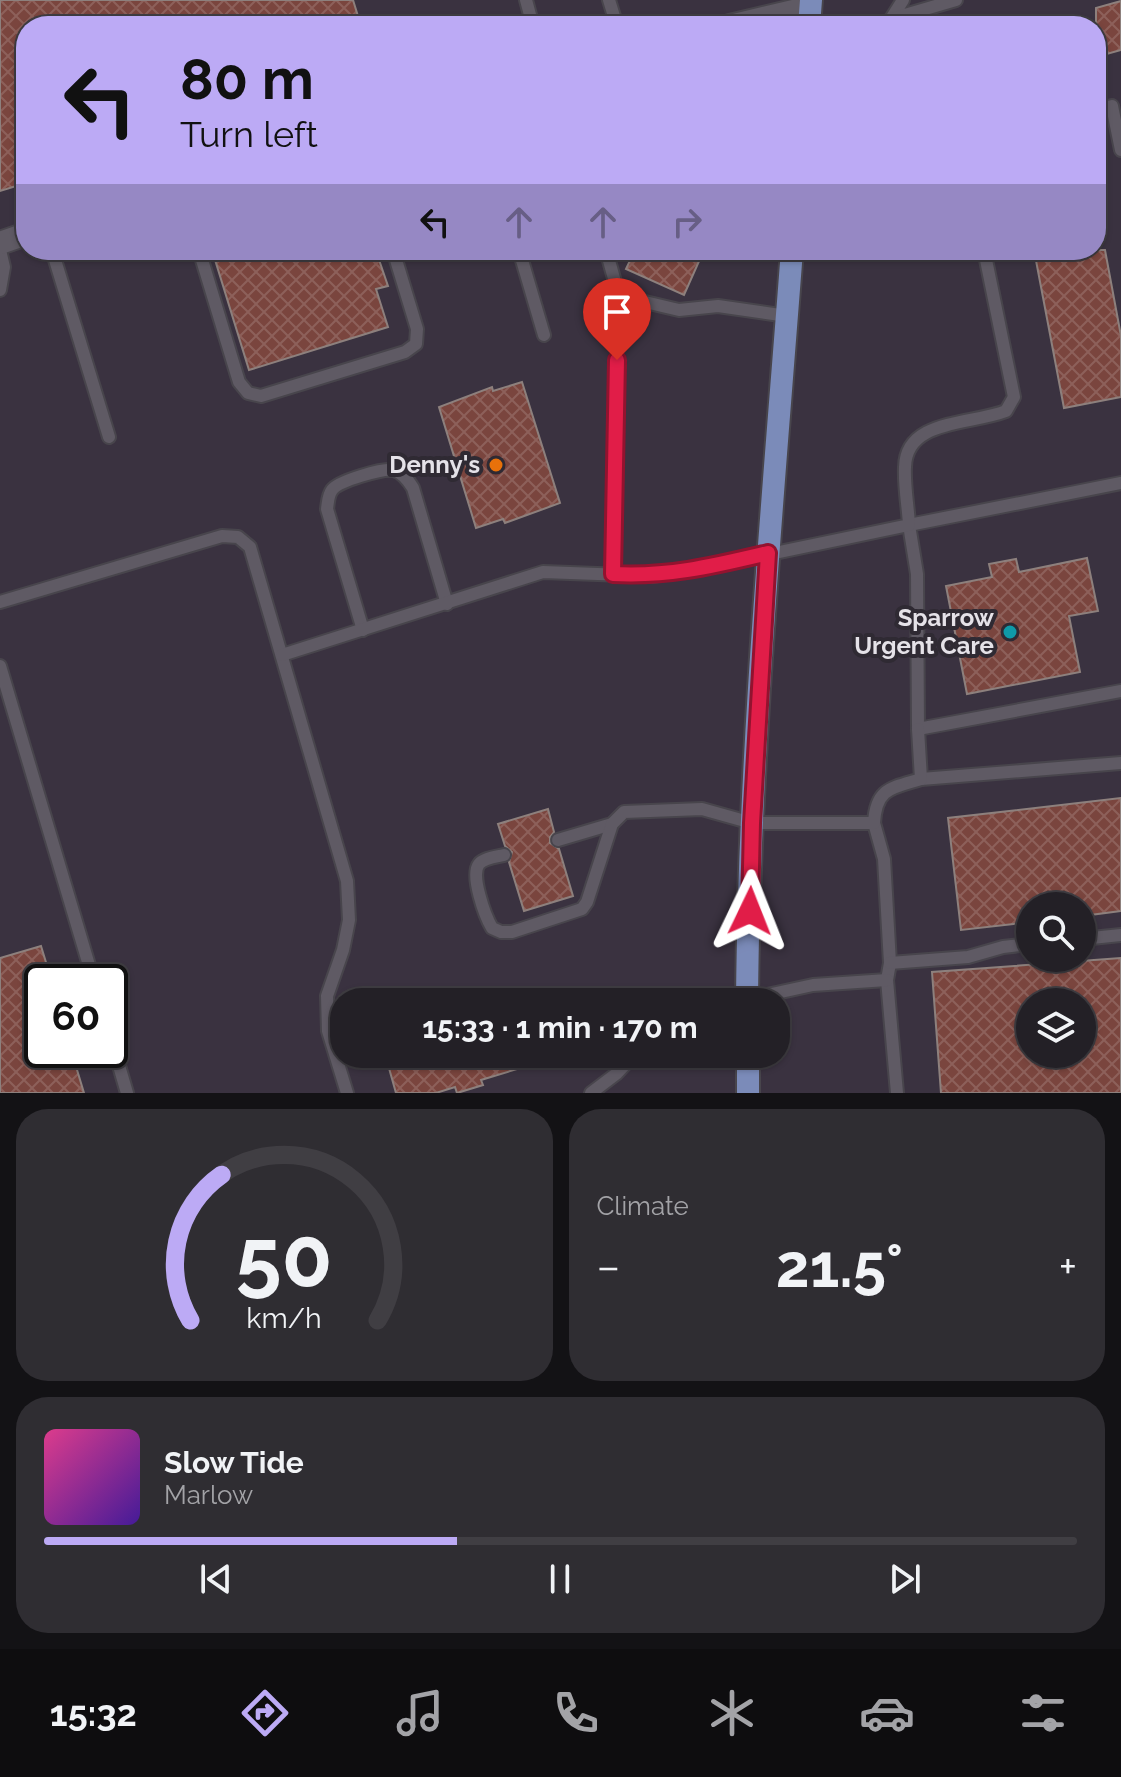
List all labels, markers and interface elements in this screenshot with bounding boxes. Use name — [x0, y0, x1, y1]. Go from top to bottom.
text: 80 m — [180, 46, 314, 112]
icon: left — [48, 48, 152, 152]
text: Turn left — [180, 113, 318, 155]
icon: left — [413, 200, 457, 244]
icon: ahead — [497, 200, 541, 244]
icon: ahead — [581, 200, 625, 244]
icon: right — [665, 200, 709, 244]
pin — [583, 278, 651, 360]
icon: arrive — [595, 290, 639, 334]
place label: Denny's — [389, 450, 480, 479]
marker: Denny's — [487, 456, 505, 474]
place label: Sparrow Urgent Care — [854, 603, 995, 660]
marker: Sparrow Urgent Care — [1001, 623, 1019, 641]
position arrow — [708, 869, 792, 953]
map controls — [1016, 892, 1096, 1068]
button: search — [1016, 892, 1096, 972]
speed limit sign: 60 — [24, 964, 128, 1068]
button: layers — [1016, 988, 1096, 1068]
text: 15:33 · 1 min · 170 m — [422, 1010, 698, 1045]
text: Climate — [597, 1191, 689, 1221]
text: 50 — [236, 1209, 333, 1306]
text: 21.5° — [776, 1231, 903, 1301]
text: − — [597, 1241, 620, 1292]
text: + — [1059, 1241, 1077, 1292]
text: km/h — [247, 1301, 322, 1335]
text: Slow Tide — [164, 1445, 304, 1480]
text: Marlow — [164, 1480, 253, 1510]
icon: previous — [194, 1557, 238, 1601]
icon: pause — [538, 1557, 582, 1601]
icon: next — [883, 1557, 927, 1601]
icon: directions — [237, 1685, 293, 1741]
icon: music — [392, 1685, 448, 1741]
icon: phone — [548, 1685, 604, 1741]
icon: climate — [704, 1685, 760, 1741]
icon: car — [859, 1685, 915, 1741]
icon: filters — [1015, 1685, 1071, 1741]
text: 15:32 — [50, 1692, 137, 1734]

